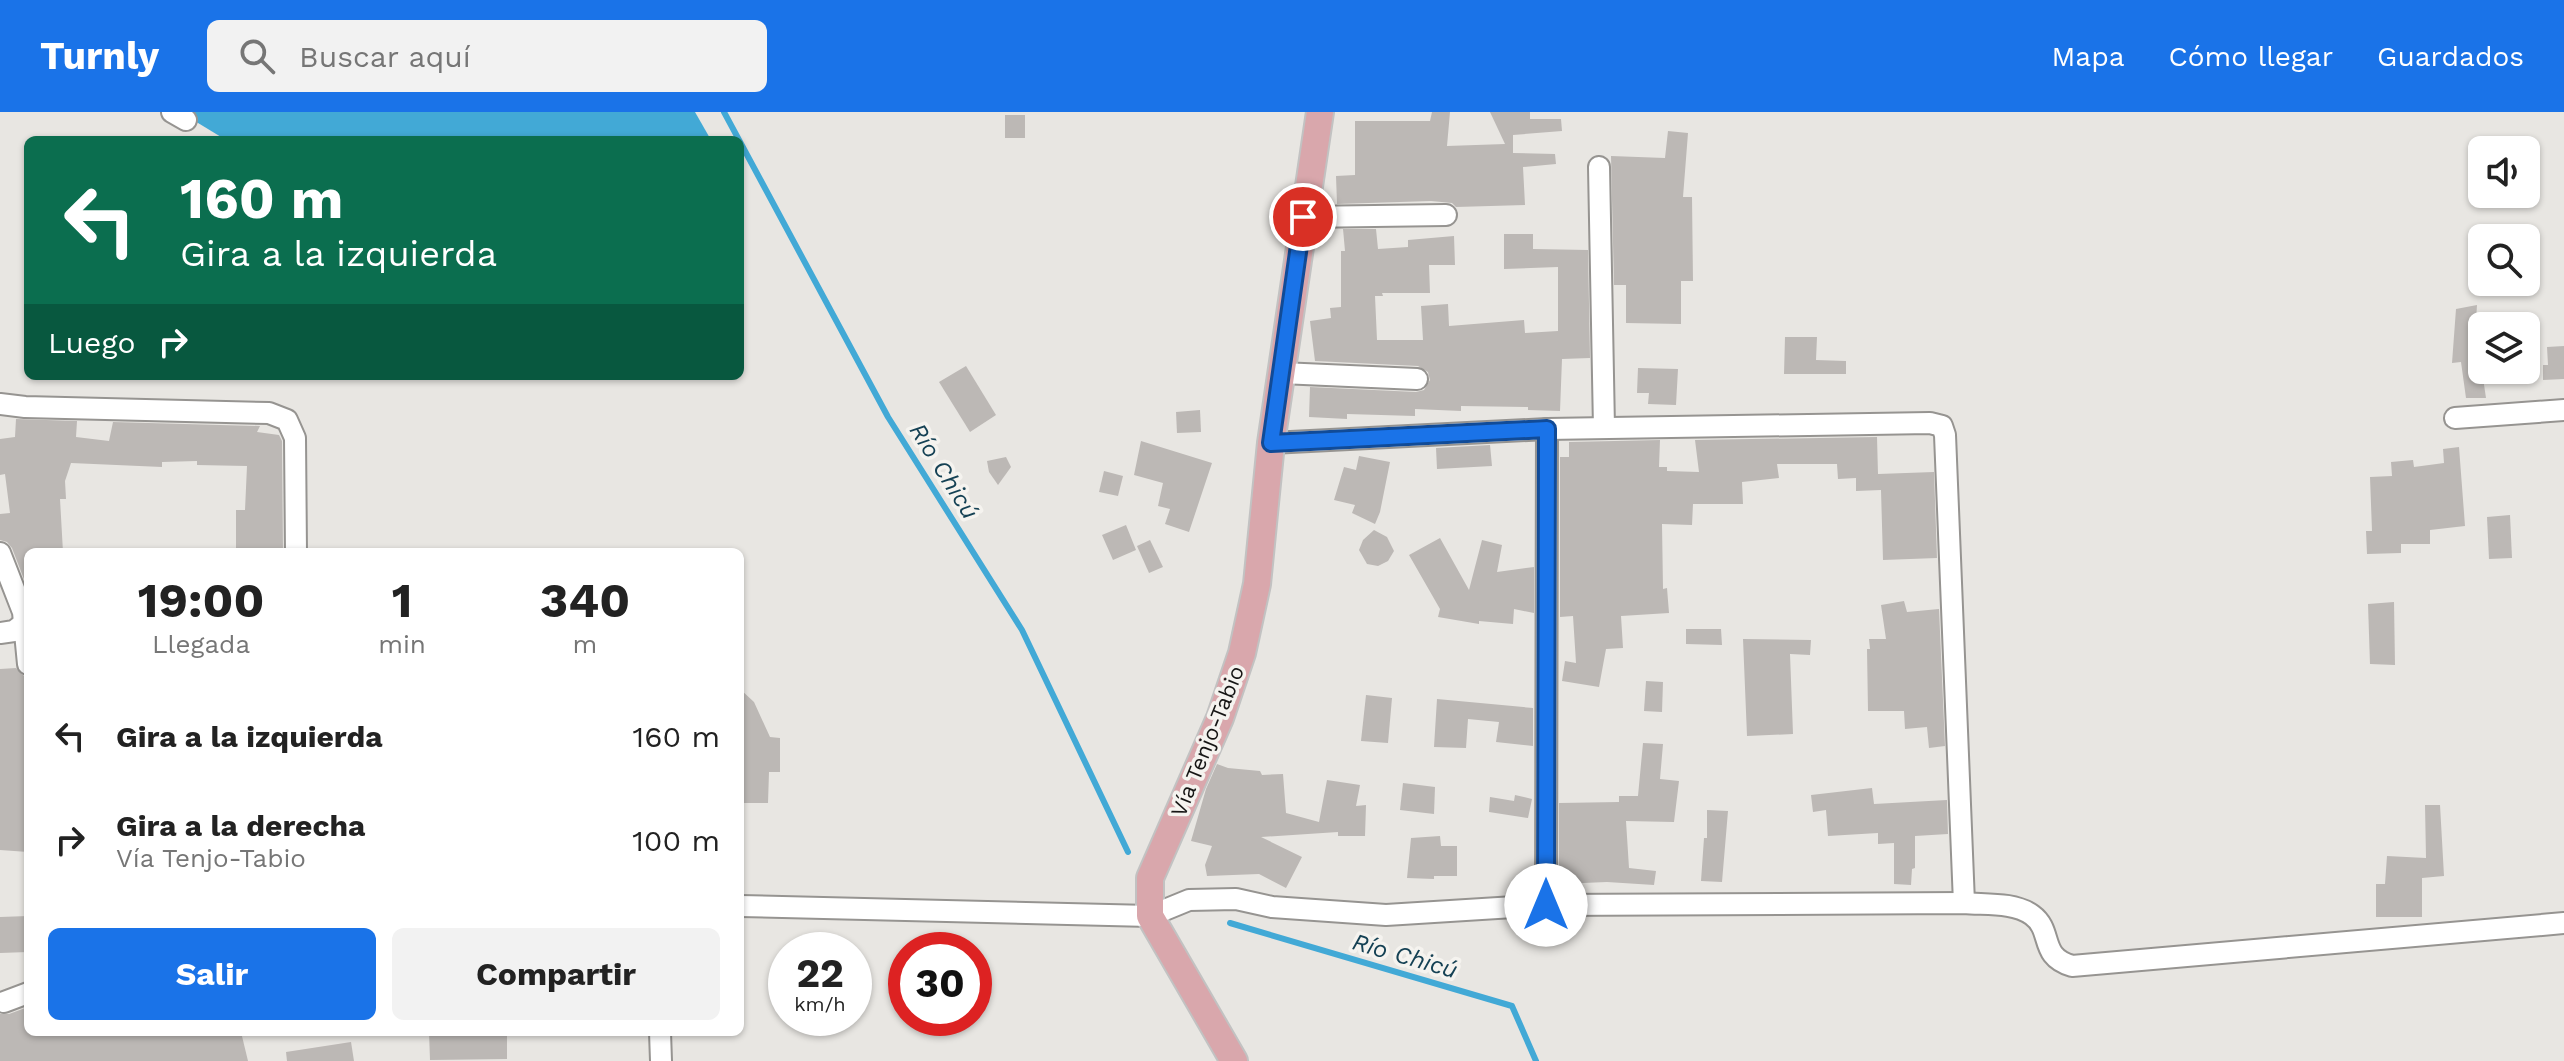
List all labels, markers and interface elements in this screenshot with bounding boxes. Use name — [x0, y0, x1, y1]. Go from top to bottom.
search box — [207, 20, 767, 92]
text: Turnly — [40, 34, 159, 78]
icon: search — [235, 34, 279, 78]
text: Buscar aquí — [299, 39, 471, 74]
text: Mapa — [2052, 40, 2125, 73]
text: Cómo llegar — [2169, 40, 2333, 73]
text: Guardados — [2377, 40, 2524, 73]
map controls — [2468, 136, 2540, 384]
button: sound — [2468, 136, 2540, 208]
text: 160 m — [180, 166, 343, 232]
icon: left — [48, 168, 152, 272]
pin — [1269, 183, 1337, 251]
icon: arrive — [1281, 195, 1325, 239]
button: search — [2468, 224, 2540, 296]
text: Gira a la izquierda — [180, 233, 497, 275]
button: layers — [2468, 312, 2540, 384]
icon: right — [151, 320, 195, 364]
text: Luego — [48, 325, 135, 360]
water label: Río Chicú — [904, 418, 984, 524]
text: 19:00 — [138, 572, 264, 629]
text: 1 — [392, 572, 412, 629]
text: 340 — [540, 572, 630, 629]
text: Llegada — [152, 629, 250, 659]
text: min — [378, 629, 426, 659]
text: m — [573, 629, 597, 659]
street label: Vía Tenjo-Tabio — [1166, 662, 1249, 820]
icon: left — [48, 714, 92, 758]
text: Gira a la izquierda — [116, 719, 383, 754]
text: 160 m — [633, 719, 720, 754]
text: Gira a la derecha — [116, 808, 365, 843]
icon: right — [48, 818, 92, 862]
text: 100 m — [632, 823, 720, 858]
text: Vía Tenjo-Tabio — [116, 843, 306, 873]
position arrow — [1504, 863, 1588, 947]
button: Salir — [48, 928, 376, 1020]
button: Compartir — [392, 928, 720, 1020]
water label: Río Chicú — [1349, 928, 1461, 984]
speed limit sign: 30 — [888, 932, 992, 1036]
text: 22 — [796, 950, 844, 997]
text: km/h — [794, 992, 846, 1016]

